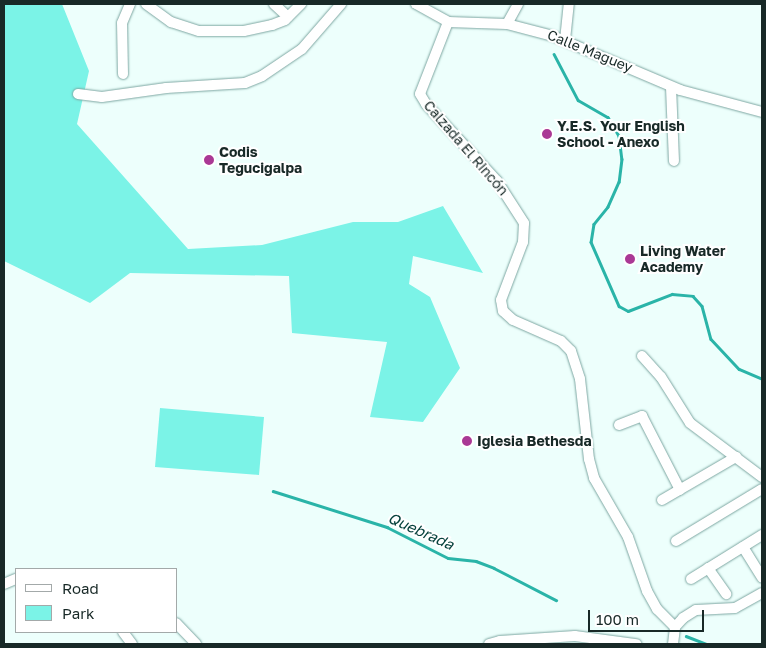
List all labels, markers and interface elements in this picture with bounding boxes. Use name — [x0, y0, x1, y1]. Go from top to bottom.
street label: Calle Maguey — [545, 26, 635, 76]
street label: Calzada El Rincón — [420, 97, 512, 199]
place label: Y.E.S. Your English School - Anexo — [557, 118, 685, 150]
marker: Y.E.S. Your English School - Anexo — [541, 128, 553, 140]
place label: Codis Tegucigalpa — [219, 144, 302, 176]
marker: Codis Tegucigalpa — [203, 154, 215, 166]
place label: Living Water Academy — [640, 243, 725, 276]
marker: Living Water Academy — [624, 253, 636, 265]
place label: Iglesia Bethesda — [477, 433, 592, 449]
marker: Iglesia Bethesda — [461, 435, 473, 447]
water label: Quebrada — [385, 509, 457, 553]
legend — [15, 568, 178, 633]
text: Road — [62, 579, 99, 597]
scale bar — [591, 600, 707, 632]
text: Park — [62, 604, 94, 622]
text: 100 m — [596, 610, 639, 628]

